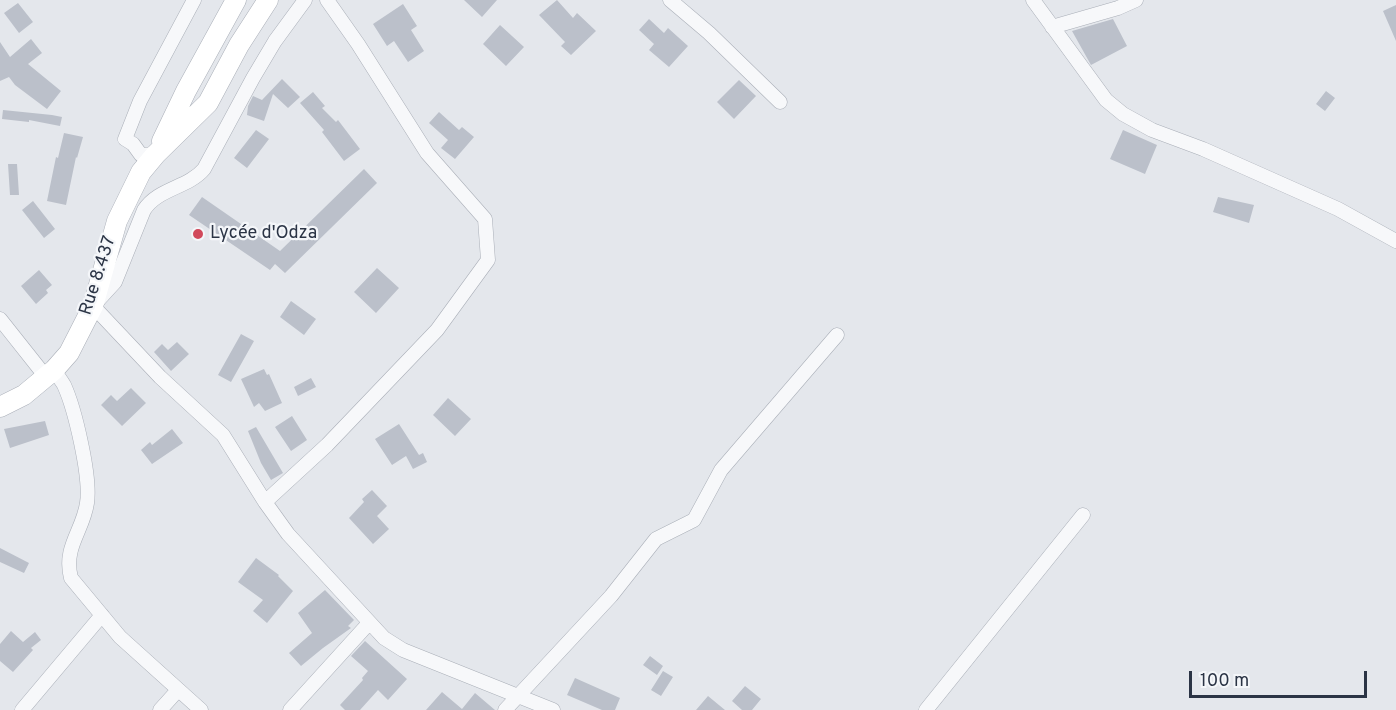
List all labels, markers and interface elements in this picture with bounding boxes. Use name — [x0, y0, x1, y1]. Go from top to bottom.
place label: Lycée d'Odza — [210, 223, 317, 245]
marker: Lycée d'Odza — [191, 227, 205, 241]
street label: Rue 8.437 — [76, 234, 122, 318]
scale bar — [1192, 659, 1370, 697]
text: 100 m — [1200, 670, 1249, 693]

